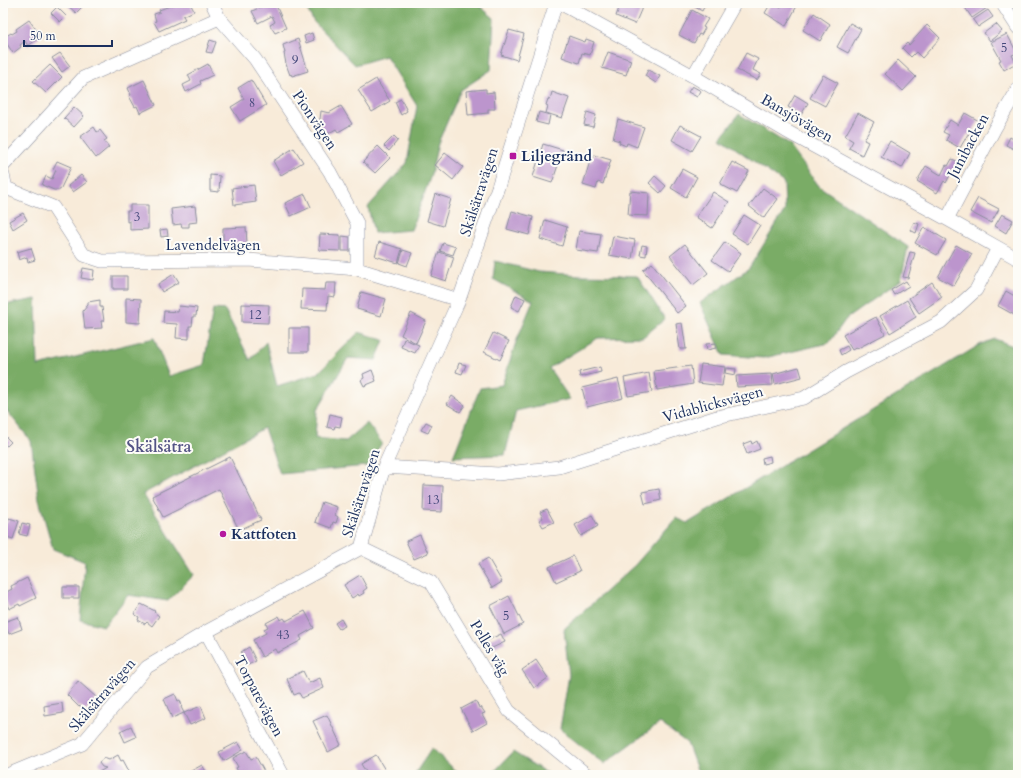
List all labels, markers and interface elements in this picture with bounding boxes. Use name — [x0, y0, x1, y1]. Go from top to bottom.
scale bar — [24, 22, 112, 48]
text: 50 m — [30, 28, 57, 44]
house number: 5 — [1001, 39, 1007, 57]
house number: 9 — [292, 51, 299, 69]
street label: Pionvägen — [288, 86, 342, 154]
street label: Bansjövägen — [757, 89, 837, 147]
house number: 8 — [249, 94, 255, 112]
street label: Junibacken — [942, 110, 994, 184]
street label: Skälsätravägen — [455, 145, 503, 239]
place label: Liljegränd — [521, 146, 593, 166]
marker: Liljegränd — [508, 151, 518, 161]
house number: 3 — [134, 208, 140, 226]
street label: Lavendelvägen — [165, 235, 261, 255]
house number: 12 — [248, 306, 262, 324]
street label: Vidablicksvägen — [660, 381, 766, 427]
district label: Skälsätra — [127, 436, 192, 458]
street label: Skälsätravägen — [337, 446, 385, 540]
house number: 13 — [426, 491, 440, 509]
place label: Kattfoten — [231, 524, 297, 544]
marker: Kattfoten — [218, 529, 228, 539]
house number: 5 — [503, 607, 509, 625]
street label: Pelles väg — [466, 616, 515, 680]
house number: 43 — [276, 626, 290, 644]
street label: Torparevägen — [229, 652, 289, 741]
street label: Skälsätravägen — [64, 653, 140, 736]

